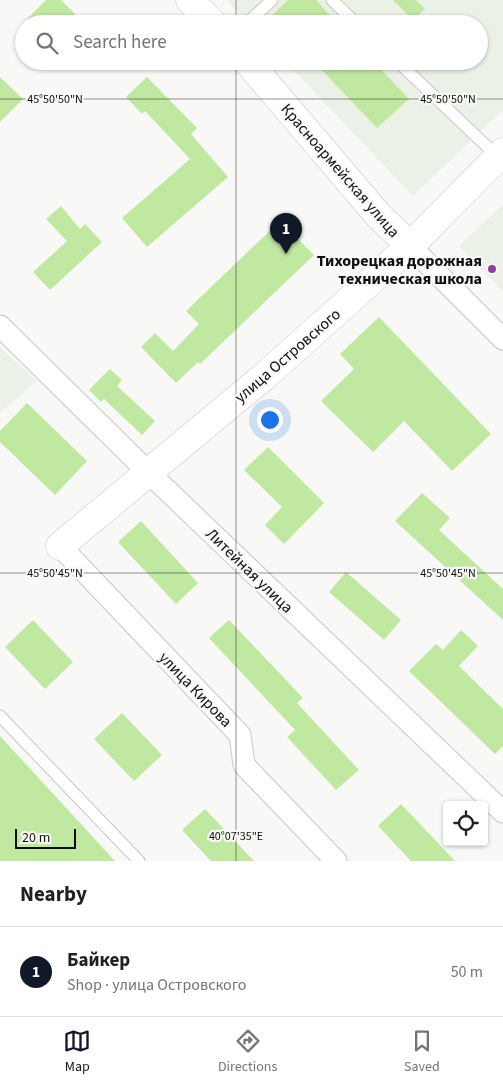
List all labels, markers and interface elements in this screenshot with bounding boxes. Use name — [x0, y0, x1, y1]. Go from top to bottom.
search box — [15, 15, 488, 70]
icon: search — [33, 29, 61, 57]
text: Search here — [73, 29, 167, 56]
text: 45°50'50"N — [27, 91, 83, 108]
text: 45°50'50"N — [420, 91, 476, 108]
street label: Красноармейская улица — [276, 99, 405, 243]
pin: 1 — [270, 213, 302, 254]
place label: Тихорецкая дорожная техническая школа — [317, 250, 482, 290]
marker: Тихорецкая дорожная техническая школа — [486, 263, 498, 275]
street label: улица Островского — [230, 303, 345, 408]
your location — [257, 407, 283, 433]
street label: Литейная улица — [201, 523, 298, 618]
text: 45°50'45"N — [27, 565, 83, 582]
text: 45°50'45"N — [420, 565, 476, 582]
street label: улица Кирова — [154, 647, 237, 732]
map controls — [443, 801, 488, 846]
button: locate — [443, 801, 488, 846]
scale bar — [15, 826, 76, 849]
text: 20 m — [22, 828, 50, 848]
text: 40°07'35"E — [209, 828, 263, 845]
text: Nearby — [20, 879, 87, 909]
text: Байкер — [67, 947, 130, 974]
text: 1 — [32, 961, 40, 983]
text: 50 m — [451, 961, 483, 983]
text: Shop · улица Островского — [67, 974, 246, 996]
tab: Map — [63, 1027, 91, 1077]
tab: Directions — [218, 1027, 277, 1077]
tab: Saved — [404, 1027, 440, 1077]

